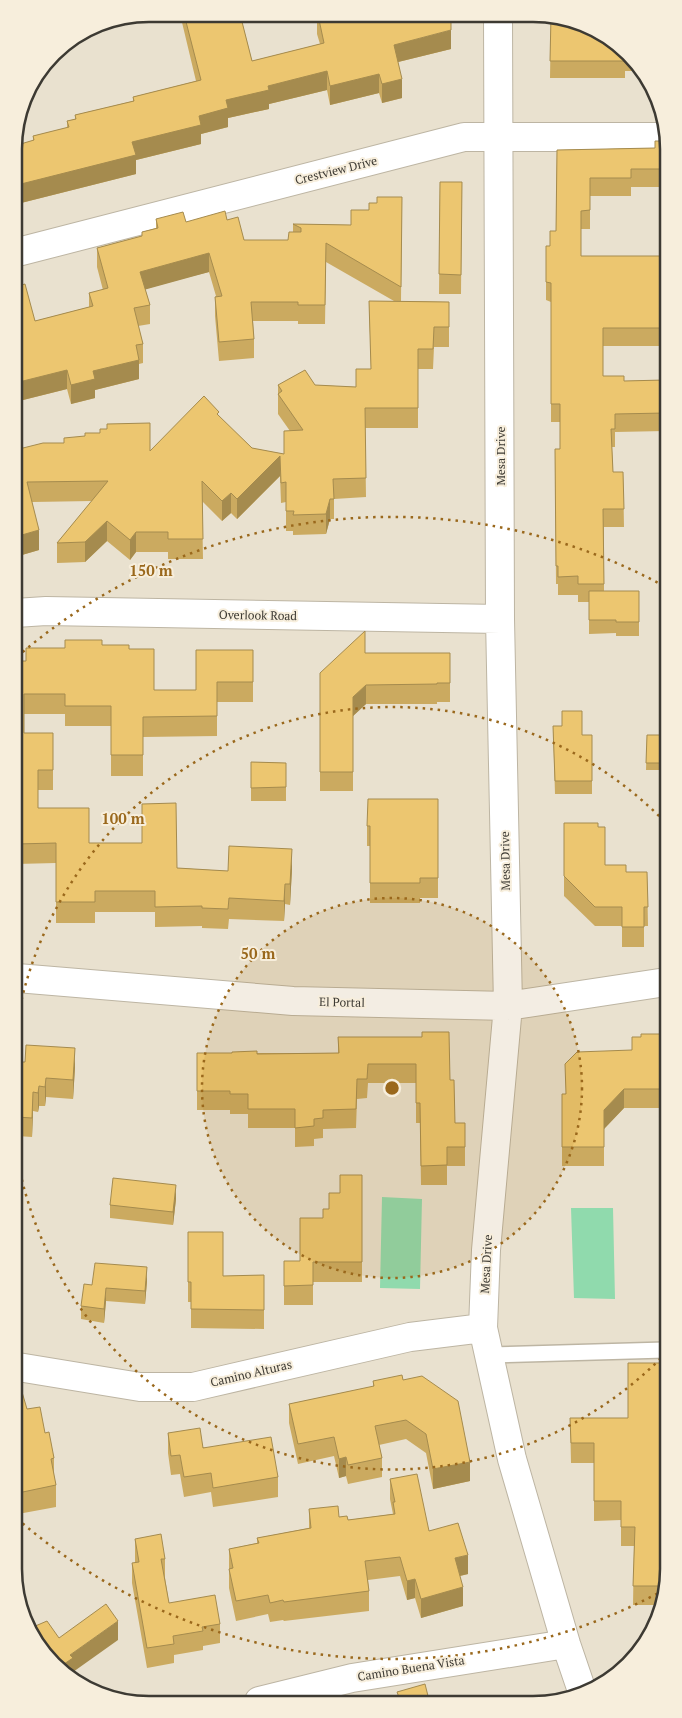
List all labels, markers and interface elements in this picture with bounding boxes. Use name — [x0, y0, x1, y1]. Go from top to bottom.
street label: Crestview Drive — [293, 153, 379, 187]
street label: Mesa Drive — [493, 426, 508, 486]
text: 150 m — [129, 560, 173, 580]
street label: Overlook Road — [219, 607, 298, 623]
text: 100 m — [101, 808, 145, 828]
street label: Mesa Drive — [497, 831, 513, 891]
text: 50 m — [241, 943, 276, 963]
street label: El Portal — [319, 994, 365, 1010]
centre of rings — [383, 1079, 401, 1097]
street label: Mesa Drive — [477, 1234, 495, 1294]
street label: Camino Alturas — [209, 1356, 293, 1390]
street label: Camino Buena Vista — [356, 1652, 466, 1684]

